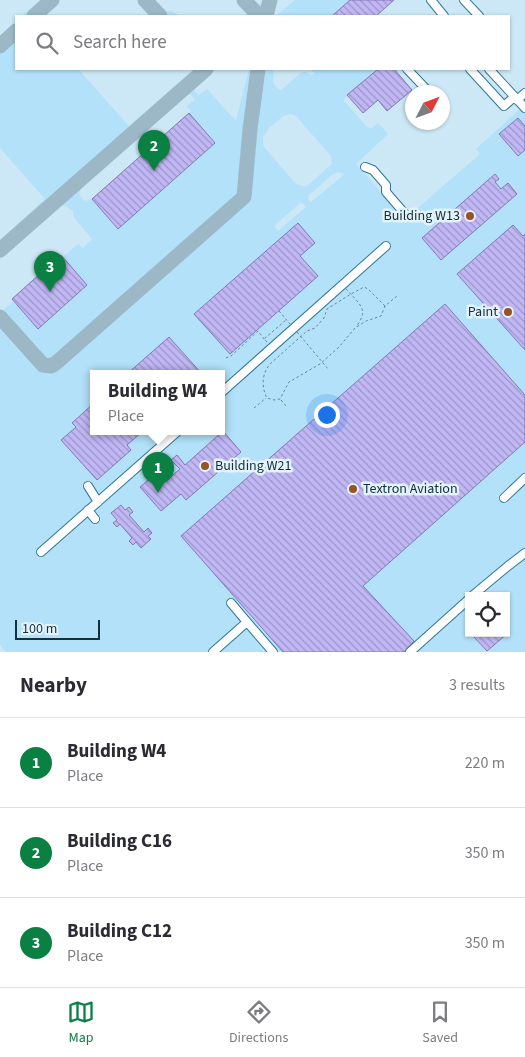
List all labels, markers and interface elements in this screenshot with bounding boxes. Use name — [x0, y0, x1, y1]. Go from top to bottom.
search box — [15, 15, 510, 70]
icon: search — [33, 29, 61, 57]
text: Search here — [73, 29, 167, 56]
north arrow — [405, 85, 450, 130]
pin: 2 — [138, 130, 170, 171]
place label: Building W13 — [383, 206, 460, 226]
marker: Building W13 — [464, 210, 476, 222]
pin: 3 — [34, 251, 66, 292]
place label: Paint — [468, 302, 498, 322]
marker: Paint — [502, 306, 514, 318]
popup — [90, 370, 225, 435]
text: Building W4 — [108, 378, 207, 405]
your location — [314, 402, 340, 428]
text: Place — [108, 405, 144, 427]
pin: 1 — [142, 452, 174, 493]
place label: Building W21 — [215, 456, 292, 476]
marker: Building W21 — [199, 460, 211, 472]
place label: Textron Aviation — [363, 479, 458, 499]
marker: Textron Aviation — [347, 483, 359, 495]
map controls — [465, 592, 510, 637]
button: locate — [465, 592, 510, 637]
scale bar — [15, 617, 100, 640]
text: 100 m — [22, 619, 57, 639]
text: Nearby — [20, 670, 87, 700]
text: 3 results — [449, 674, 505, 696]
text: Building W4 — [67, 738, 166, 765]
text: 1 — [32, 752, 40, 774]
text: 220 m — [465, 752, 505, 774]
text: Place — [67, 765, 103, 787]
text: Building C16 — [67, 828, 172, 855]
text: 2 — [32, 842, 40, 864]
text: 350 m — [465, 842, 505, 864]
text: Place — [67, 855, 103, 877]
text: Building C12 — [67, 918, 172, 945]
text: 3 — [32, 932, 40, 954]
text: 350 m — [465, 932, 505, 954]
text: Place — [67, 945, 103, 967]
tab: Map — [67, 998, 95, 1048]
tab: Directions — [229, 998, 288, 1048]
tab: Saved — [422, 998, 458, 1048]

